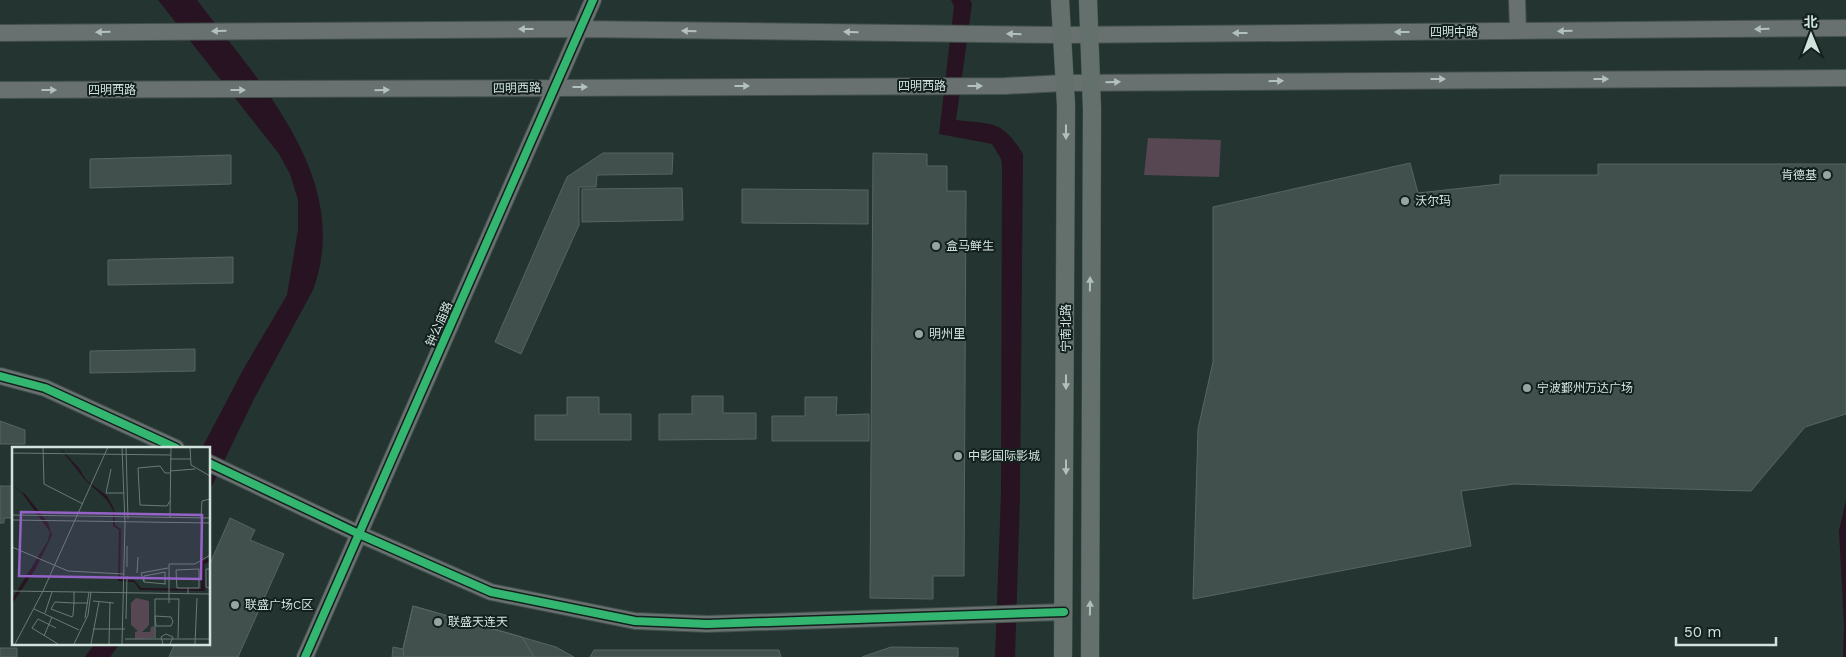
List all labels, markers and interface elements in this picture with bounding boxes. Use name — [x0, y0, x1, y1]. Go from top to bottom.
north arrow — [1786, 10, 1836, 60]
text: 北 — [1804, 14, 1818, 30]
street label: 四明中路 — [1430, 25, 1478, 39]
one-way arrow — [1754, 25, 1770, 33]
one-way arrow — [518, 26, 534, 34]
one-way arrow — [680, 26, 696, 34]
one-way arrow — [211, 27, 227, 35]
one-way arrow — [1557, 27, 1573, 35]
one-way arrow — [95, 28, 111, 36]
one-way arrow — [843, 28, 859, 36]
one-way arrow — [1394, 28, 1410, 36]
one-way arrow — [1232, 29, 1248, 37]
one-way arrow — [1005, 30, 1021, 38]
one-way arrow — [1430, 75, 1446, 83]
one-way arrow — [1593, 75, 1609, 83]
one-way arrow — [1268, 77, 1284, 85]
one-way arrow — [1105, 78, 1121, 86]
street label: 四明西路 — [898, 79, 946, 93]
street label: 四明西路 — [493, 81, 541, 95]
one-way arrow — [734, 82, 750, 90]
one-way arrow — [967, 82, 983, 90]
street label: 四明西路 — [88, 83, 136, 97]
one-way arrow — [572, 83, 588, 91]
one-way arrow — [41, 86, 57, 94]
one-way arrow — [230, 86, 246, 94]
one-way arrow — [374, 86, 390, 94]
one-way arrow — [1062, 124, 1070, 140]
place label: 肯德基 — [1781, 168, 1817, 182]
marker: 肯德基 — [1821, 169, 1833, 181]
place label: 沃尔玛 — [1415, 194, 1451, 208]
marker: 沃尔玛 — [1399, 195, 1411, 207]
place label: 盒马鲜生 — [946, 239, 994, 253]
marker: 盒马鲜生 — [930, 240, 942, 252]
one-way arrow — [1086, 276, 1094, 292]
street label: 钟公庙路 — [423, 299, 455, 349]
street label: 宁南北路 — [1059, 304, 1073, 352]
place label: 明州里 — [929, 327, 965, 341]
marker: 明州里 — [913, 328, 925, 340]
one-way arrow — [1062, 374, 1070, 390]
place label: 宁波鄞州万达广场 — [1537, 381, 1633, 395]
marker: 宁波鄞州万达广场 — [1521, 382, 1533, 394]
inset map — [12, 447, 210, 644]
place label: 中影国际影城 — [968, 449, 1040, 463]
marker: 中影国际影城 — [952, 450, 964, 462]
one-way arrow — [1061, 459, 1069, 475]
place label: 联盛广场C区 — [245, 598, 313, 612]
marker: 联盛广场C区 — [229, 599, 241, 611]
one-way arrow — [1086, 600, 1094, 616]
scale bar — [1676, 614, 1776, 646]
place label: 联盛天连天 — [448, 615, 508, 629]
marker: 联盛天连天 — [432, 616, 444, 628]
text: 50 m — [1684, 623, 1721, 641]

